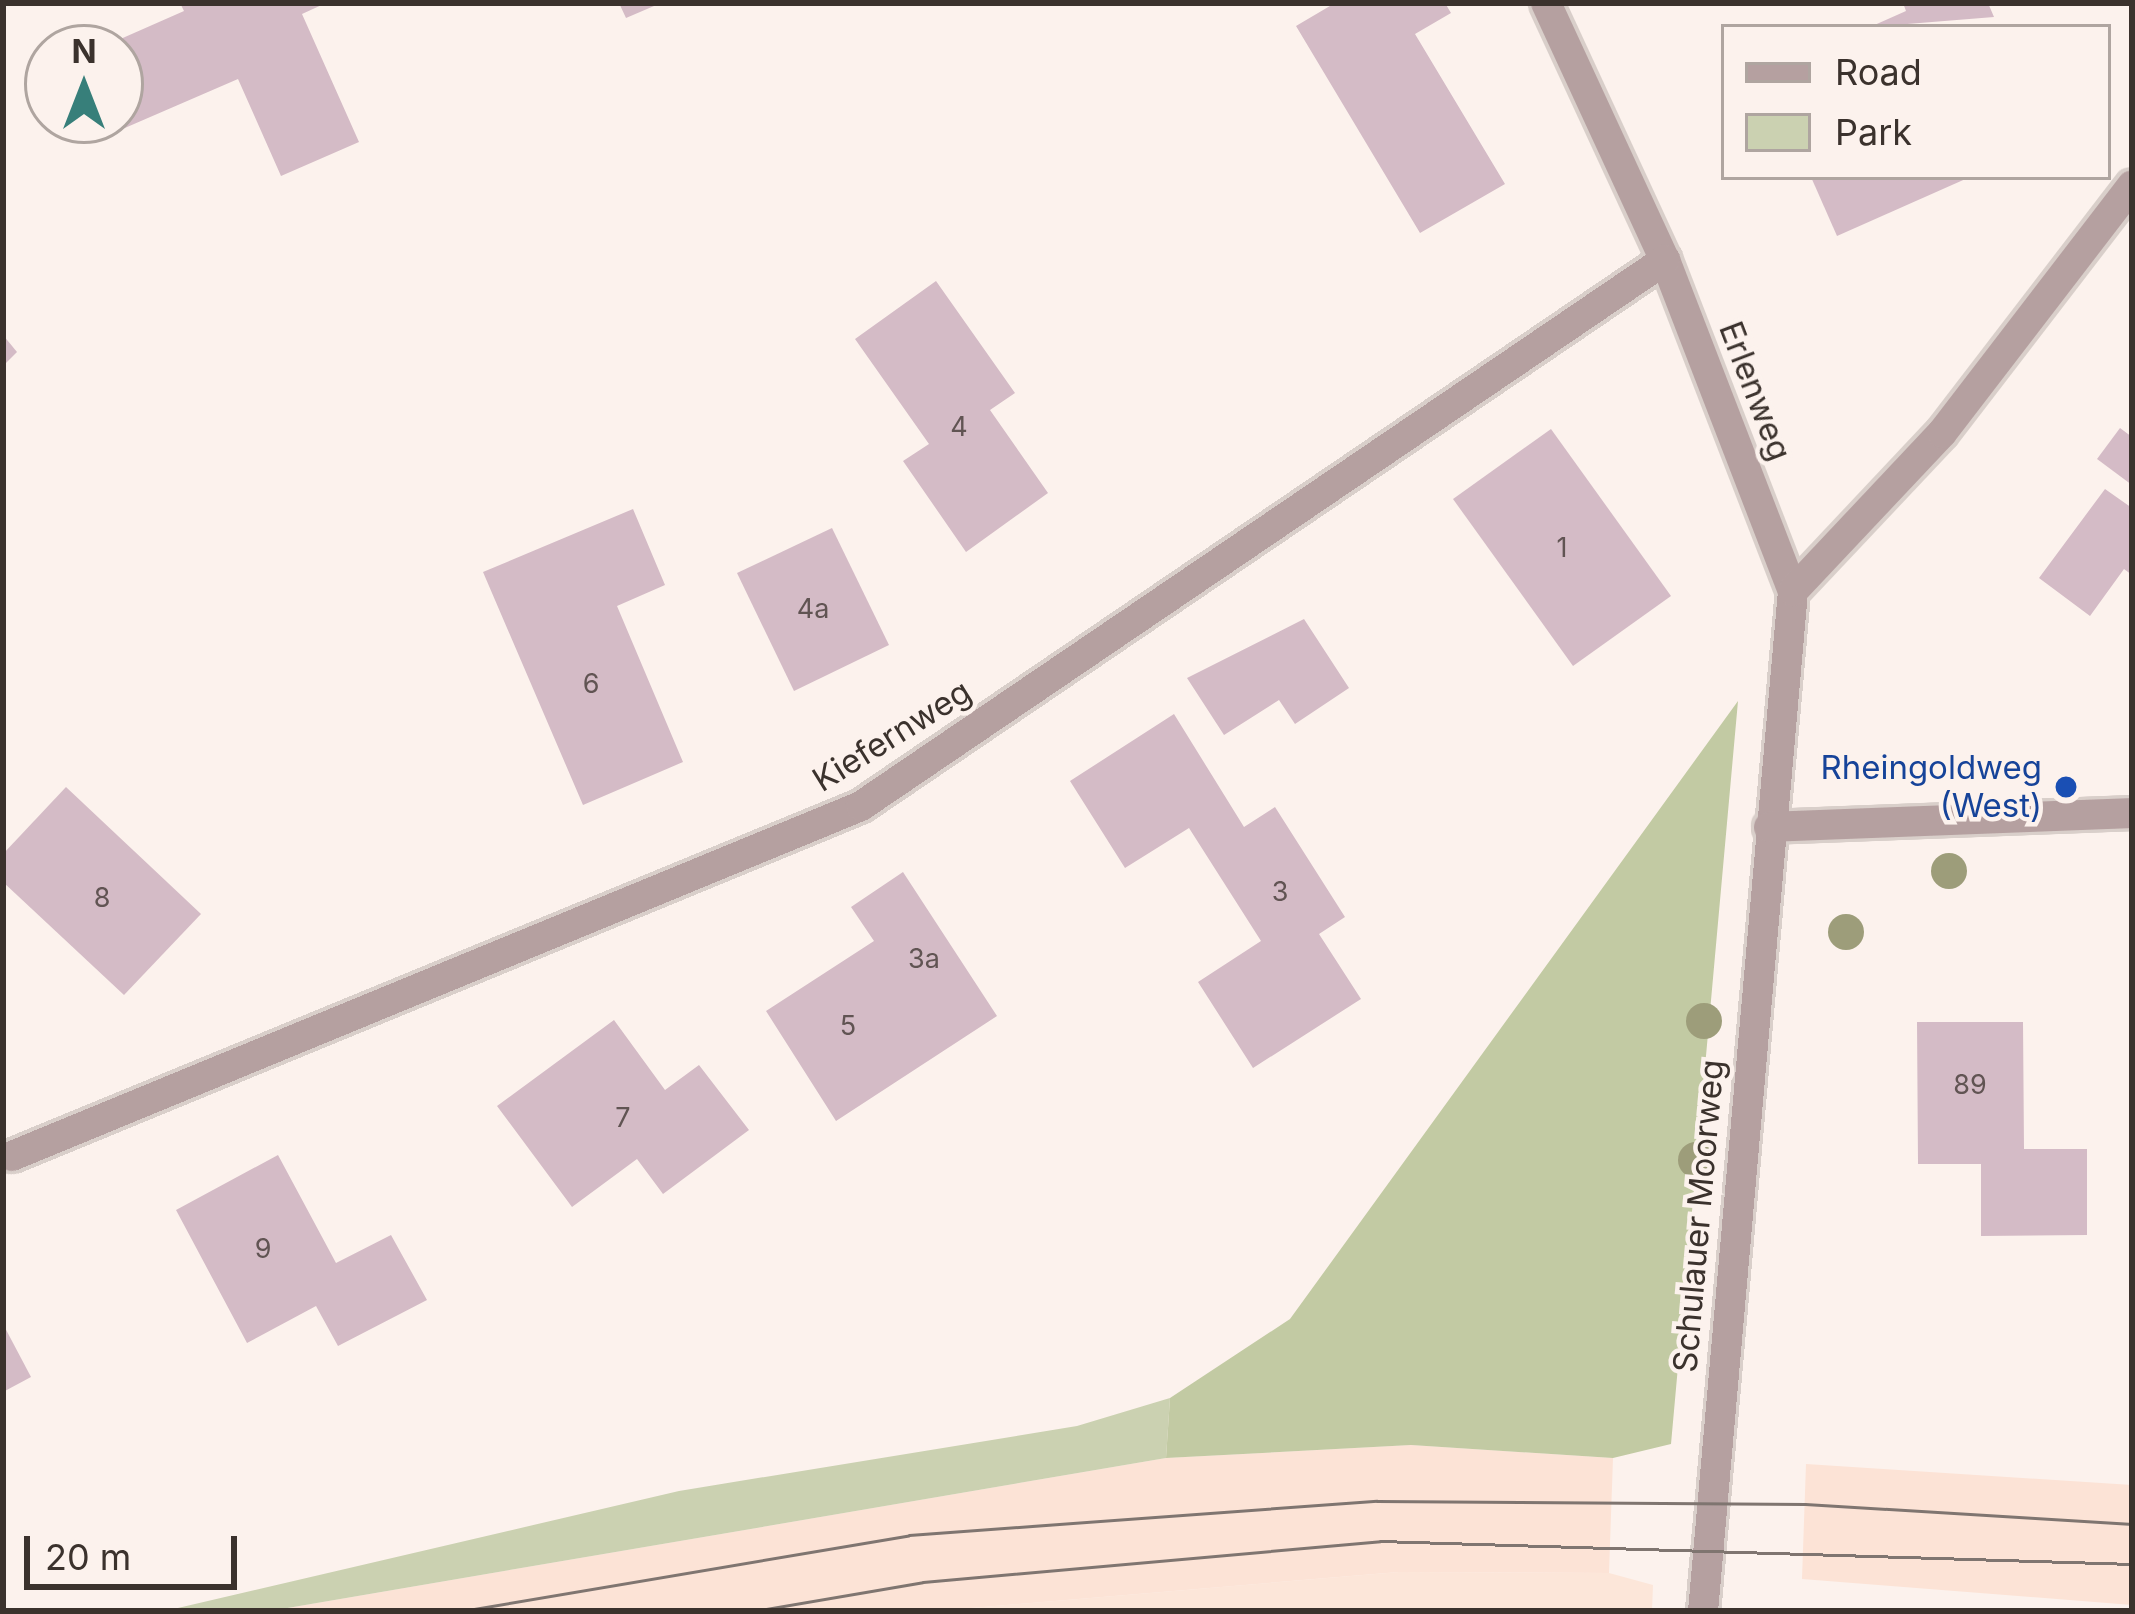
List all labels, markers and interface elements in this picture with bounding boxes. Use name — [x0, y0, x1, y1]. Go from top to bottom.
north arrow — [24, 24, 144, 144]
legend — [1721, 24, 2111, 180]
text: N — [71, 31, 97, 71]
text: Road — [1835, 50, 1922, 94]
text: Park — [1835, 110, 1912, 154]
street label: Erlenweg — [1710, 316, 1800, 466]
house number: 4 — [950, 411, 968, 443]
house number: 1 — [1557, 532, 1567, 564]
house number: 4a — [797, 593, 829, 625]
house number: 6 — [583, 668, 599, 700]
street label: Kiefernweg — [806, 672, 978, 800]
place label: Rheingoldweg (West) — [1820, 748, 2042, 826]
marker: Rheingoldweg (West) — [2053, 774, 2079, 800]
house number: 3 — [1272, 876, 1288, 908]
house number: 8 — [94, 882, 110, 914]
house number: 3a — [908, 943, 940, 975]
house number: 5 — [840, 1010, 856, 1042]
street label: Schulauer Moorweg — [1666, 1058, 1732, 1374]
house number: 89 — [1953, 1069, 1987, 1101]
house number: 7 — [615, 1102, 631, 1134]
house number: 9 — [255, 1233, 271, 1265]
scale bar — [30, 1512, 243, 1586]
text: 20 m — [45, 1535, 131, 1579]

